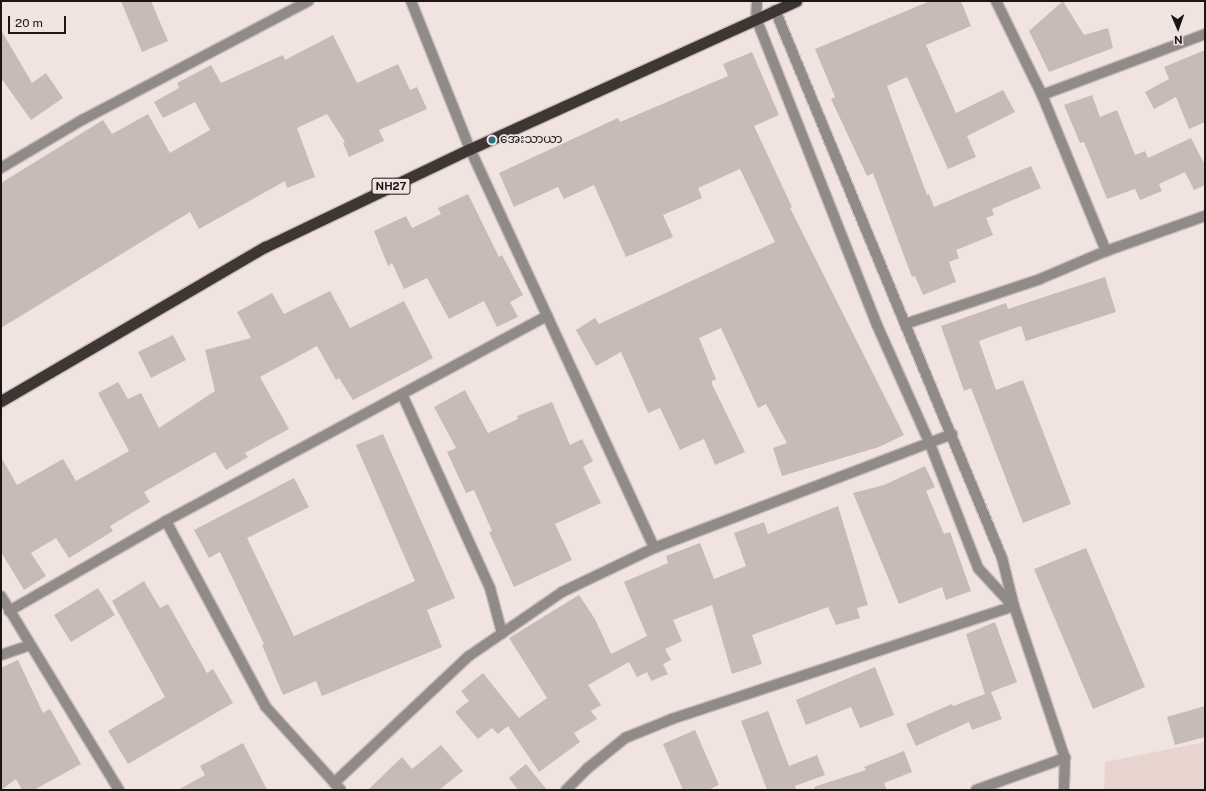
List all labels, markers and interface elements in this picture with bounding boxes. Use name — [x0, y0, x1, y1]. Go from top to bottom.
scale bar — [10, 8, 68, 34]
north arrow — [1158, 8, 1198, 48]
text: 20 m — [15, 16, 43, 30]
text: N — [1174, 34, 1183, 46]
place label: အေးသာယာ — [500, 133, 562, 147]
marker: အေးသာယာ — [487, 135, 497, 145]
road number: NH27 — [371, 177, 411, 195]

